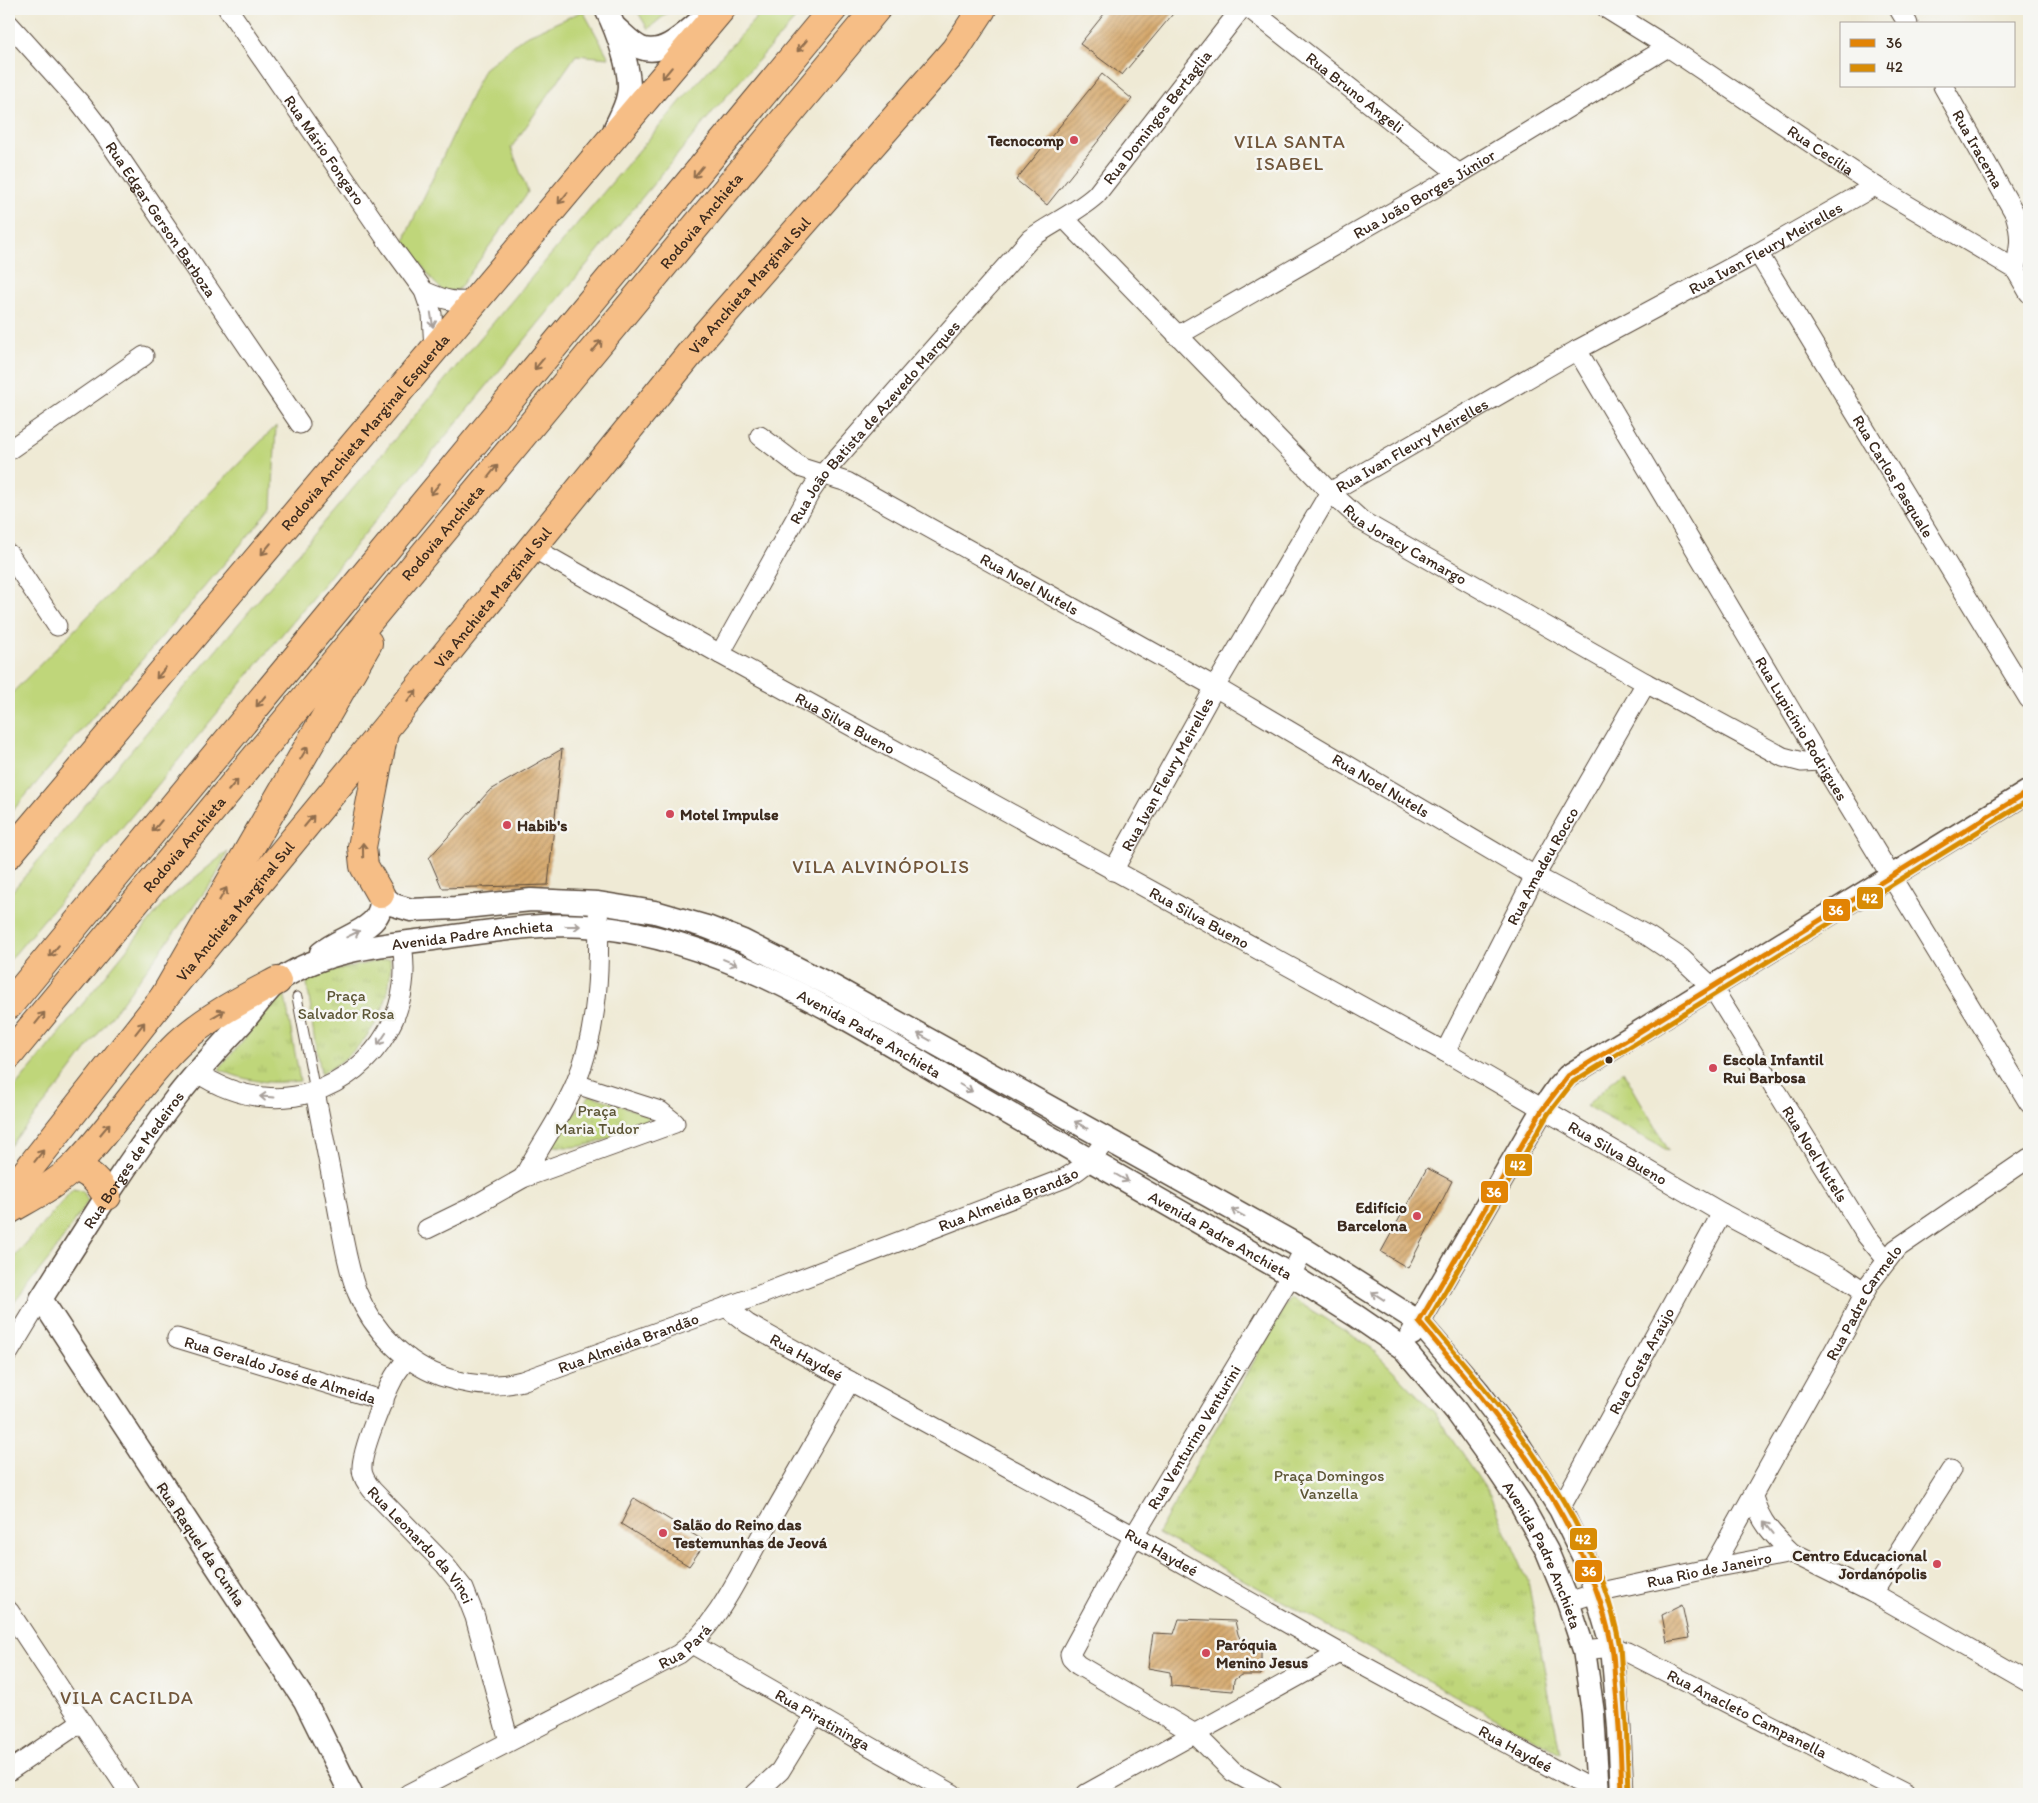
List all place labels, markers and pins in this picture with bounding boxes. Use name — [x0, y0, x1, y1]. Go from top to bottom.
place label: Tecnocomp — [987, 131, 1064, 151]
marker: Tecnocomp — [1068, 134, 1080, 146]
place label: Motel Impulse — [680, 805, 779, 825]
marker: Motel Impulse — [664, 808, 676, 820]
place label: Habib's — [517, 816, 567, 835]
marker: Habib's — [501, 819, 513, 831]
place label: Escola Infantil Rui Barbosa — [1723, 1050, 1824, 1087]
unlabelled marker — [1604, 1055, 1614, 1065]
marker: Escola Infantil Rui Barbosa — [1707, 1062, 1719, 1074]
place label: Edifício Barcelona — [1337, 1198, 1408, 1235]
marker: Edifício Barcelona — [1411, 1210, 1423, 1222]
place label: Salão do Reino das Testemunhas de Jeová — [672, 1515, 828, 1552]
marker: Salão do Reino das Testemunhas de Jeová — [657, 1527, 669, 1539]
place label: Centro Educacional Jordanópolis — [1792, 1546, 1927, 1584]
marker: Centro Educacional Jordanópolis — [1931, 1558, 1943, 1570]
place label: Paróquia Menino Jesus — [1216, 1635, 1308, 1672]
marker: Paróquia Menino Jesus — [1200, 1647, 1212, 1659]

